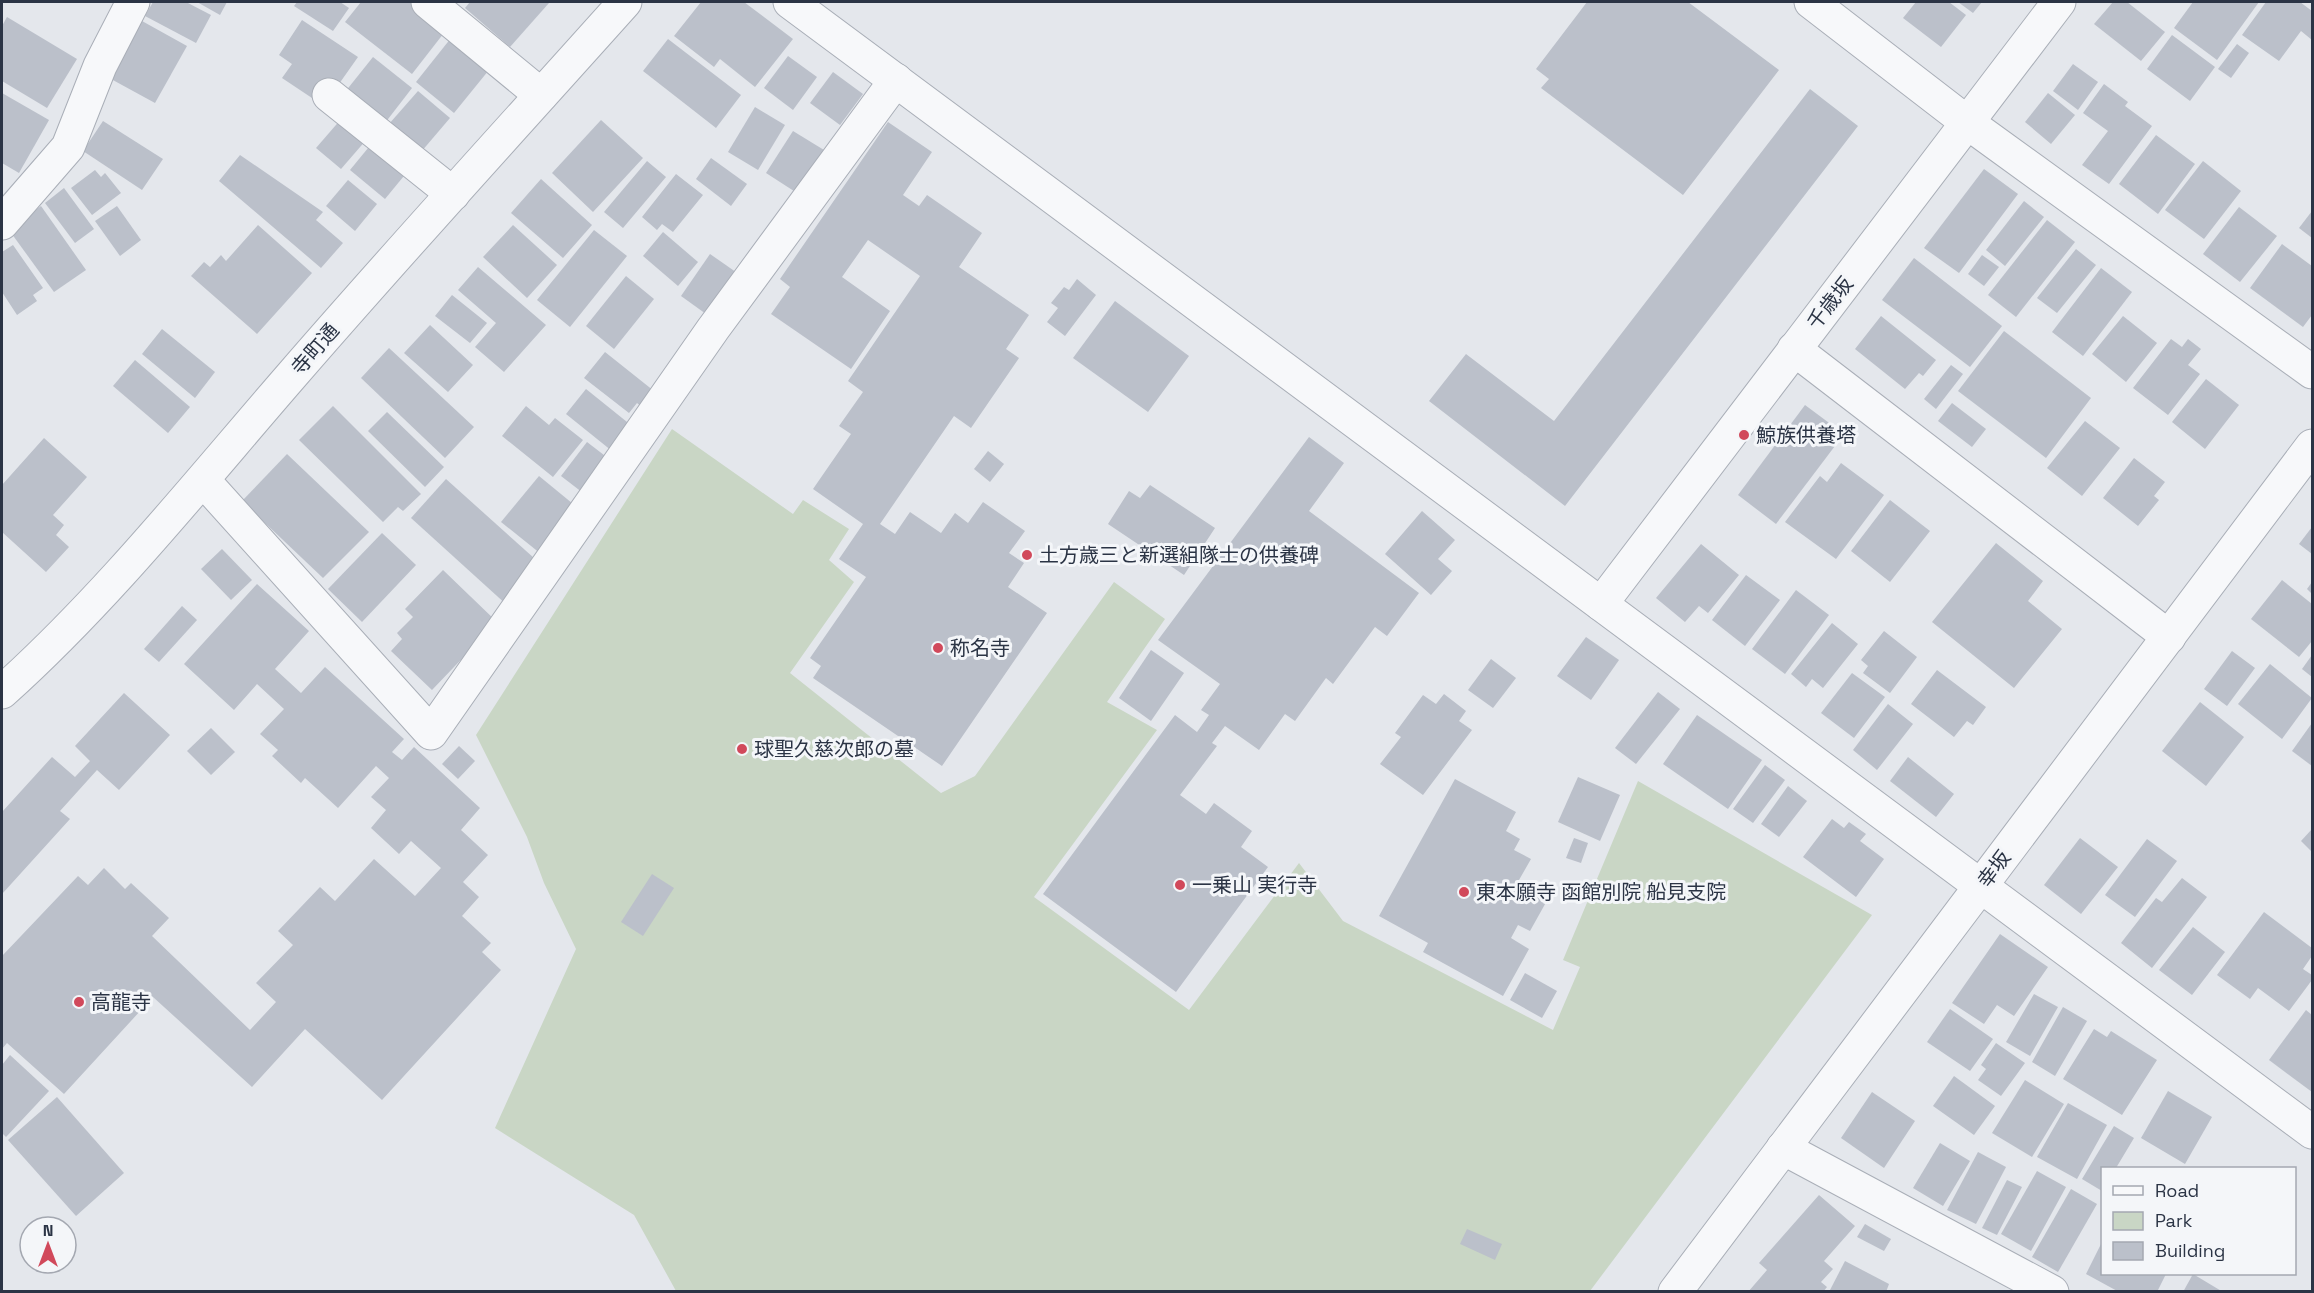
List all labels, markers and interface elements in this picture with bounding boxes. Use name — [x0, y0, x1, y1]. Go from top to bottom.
street label: 千歳坂 — [1801, 271, 1859, 335]
street label: 寺町通 — [286, 318, 344, 380]
place label: 鯨族供養塔 — [1756, 422, 1856, 448]
marker: 鯨族供養塔 — [1737, 428, 1751, 442]
place label: 土方歳三と新選組隊士の供養碑 — [1039, 542, 1319, 568]
marker: 土方歳三と新選組隊士の供養碑 — [1020, 548, 1034, 562]
place label: 称名寺 — [950, 635, 1010, 661]
marker: 称名寺 — [931, 641, 945, 655]
place label: 球聖久慈次郎の墓 — [754, 736, 914, 762]
marker: 球聖久慈次郎の墓 — [735, 742, 749, 756]
street label: 幸坂 — [1972, 845, 2016, 893]
place label: 一乗山 実行寺 — [1192, 872, 1317, 898]
marker: 一乗山 実行寺 — [1173, 878, 1187, 892]
place label: 東本願寺 函館別院 船見支院 — [1476, 879, 1726, 905]
marker: 東本願寺 函館別院 船見支院 — [1457, 885, 1471, 899]
place label: 高龍寺 — [91, 989, 151, 1015]
marker: 高龍寺 — [72, 995, 86, 1009]
legend — [2101, 1167, 2296, 1275]
text: Road — [2155, 1179, 2199, 1202]
text: Park — [2155, 1209, 2193, 1232]
north arrow — [18, 1215, 78, 1275]
text: N — [43, 1220, 53, 1241]
text: Building — [2155, 1239, 2225, 1262]

